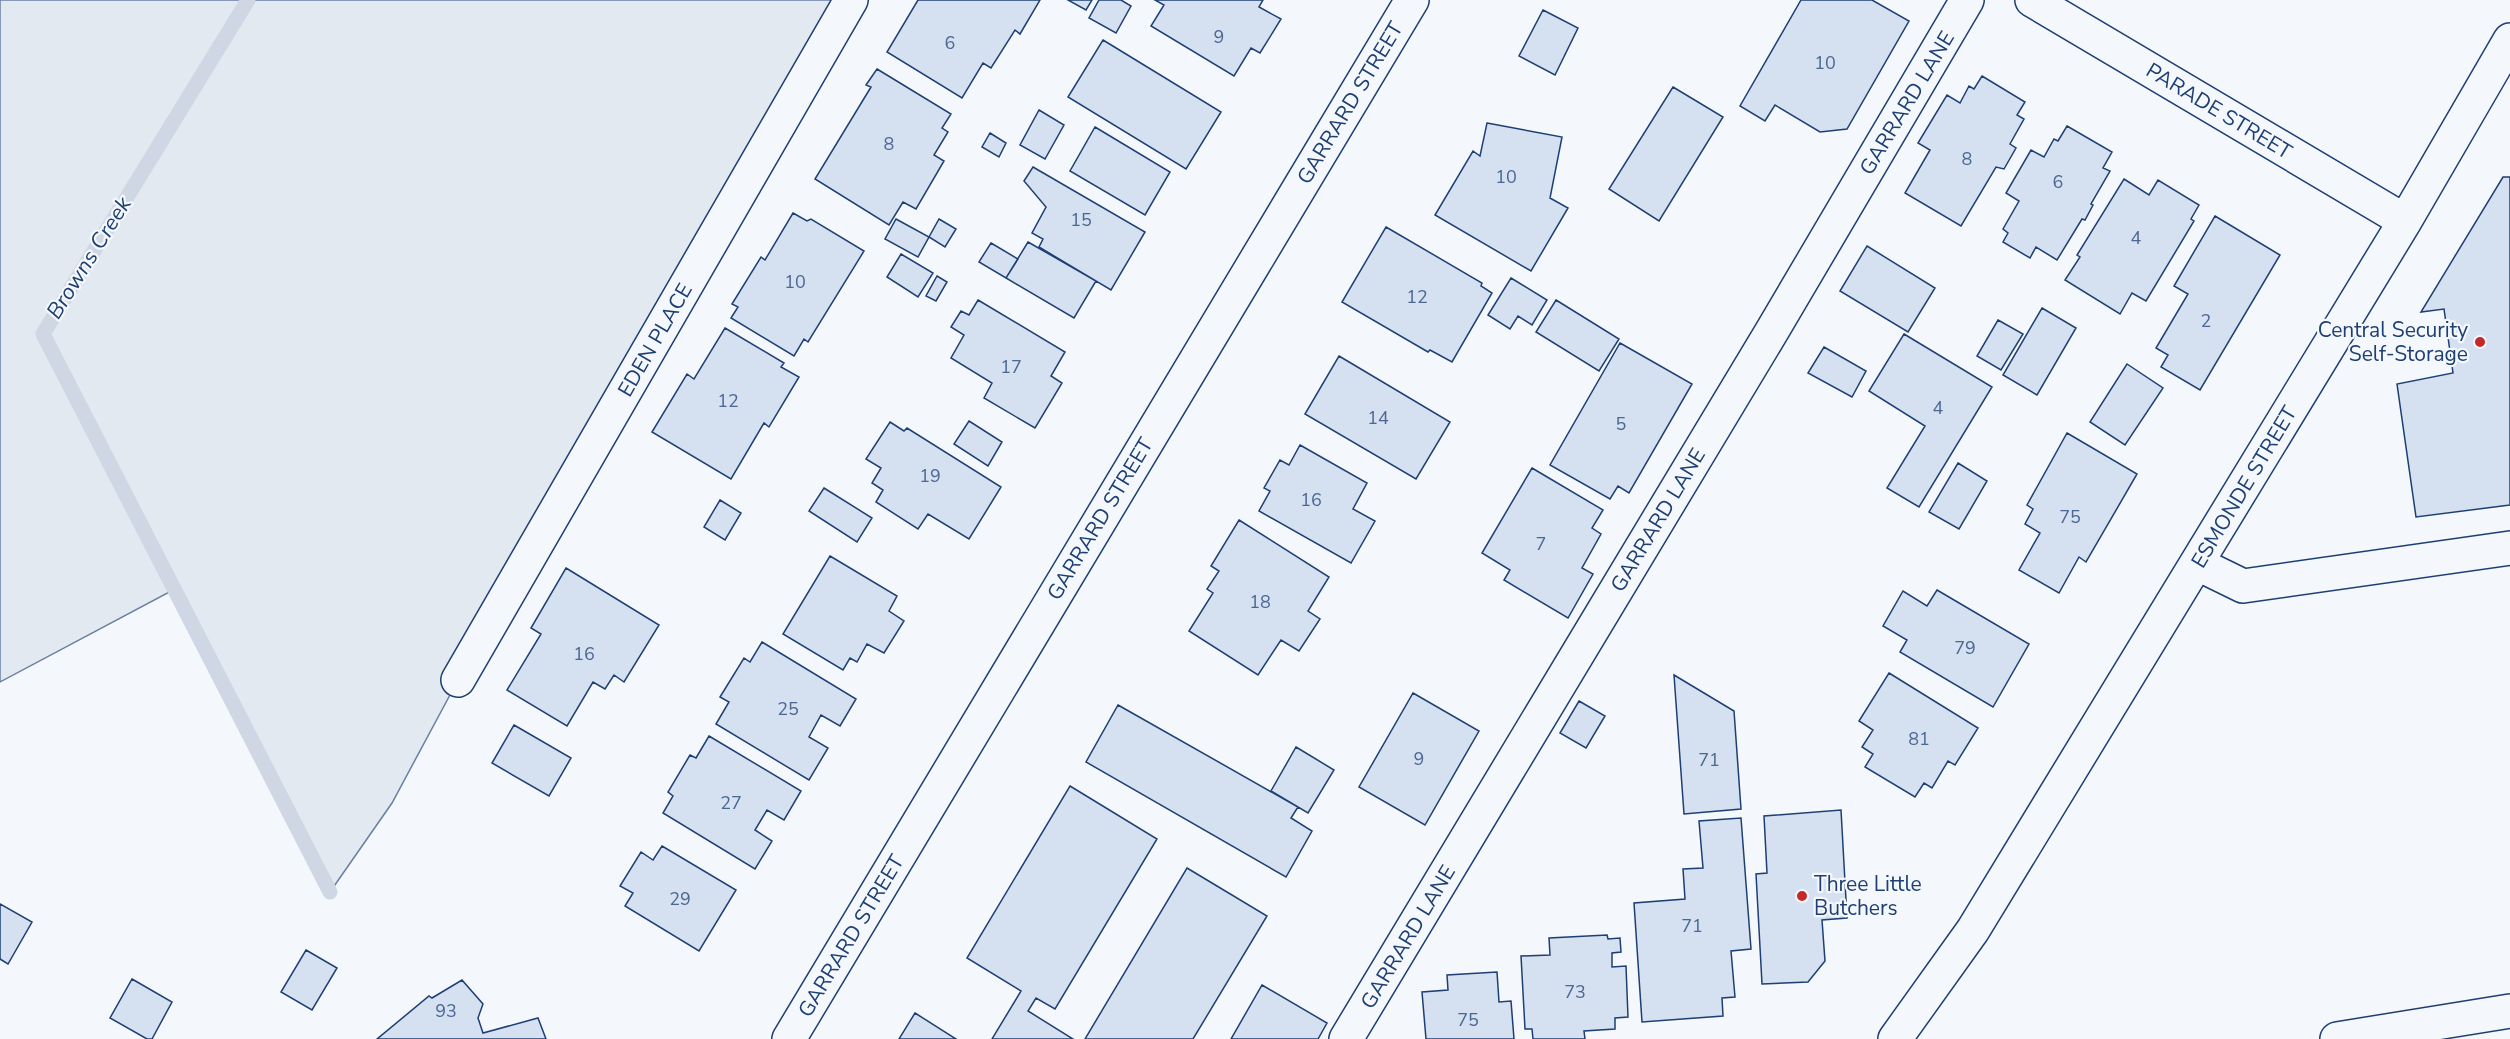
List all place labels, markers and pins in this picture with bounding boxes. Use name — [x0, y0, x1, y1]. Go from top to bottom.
place label: Central Security Self-Storage — [2318, 316, 2468, 368]
marker: Central Security Self-Storage — [2473, 335, 2487, 349]
place label: Three Little Butchers — [1814, 870, 1922, 922]
marker: Three Little Butchers — [1795, 889, 1809, 903]

